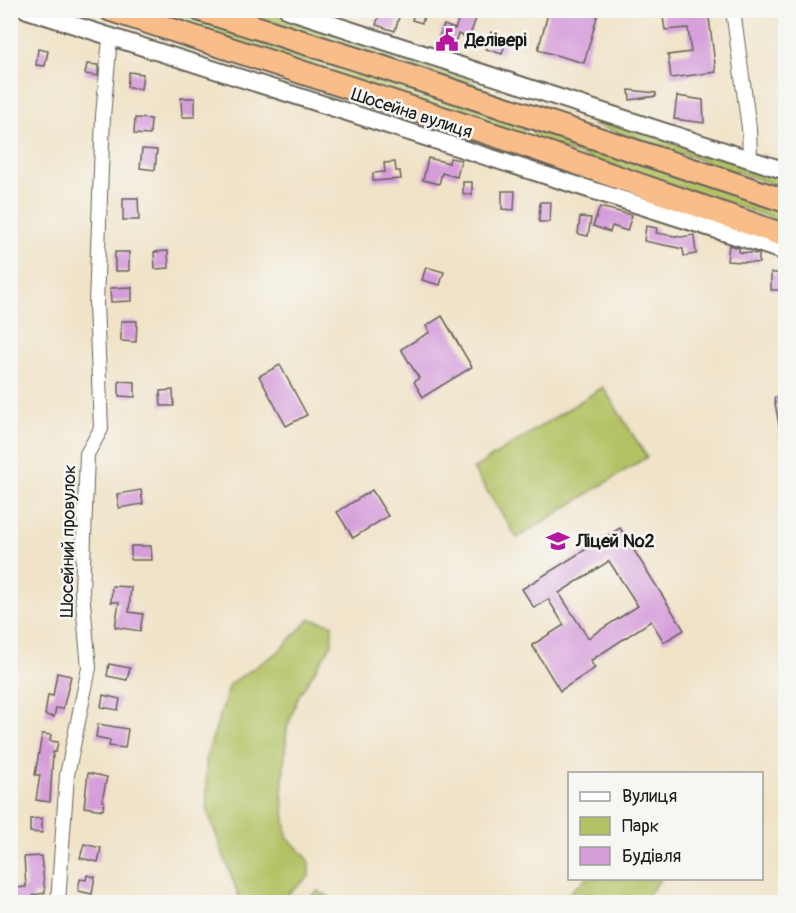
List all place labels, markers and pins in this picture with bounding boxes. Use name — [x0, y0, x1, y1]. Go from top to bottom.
public building icon: Делівері — [434, 27, 460, 53]
place label: Делівері — [464, 29, 527, 52]
school or university icon: Ліцей №2 — [545, 528, 571, 554]
place label: Ліцей №2 — [575, 530, 655, 553]

